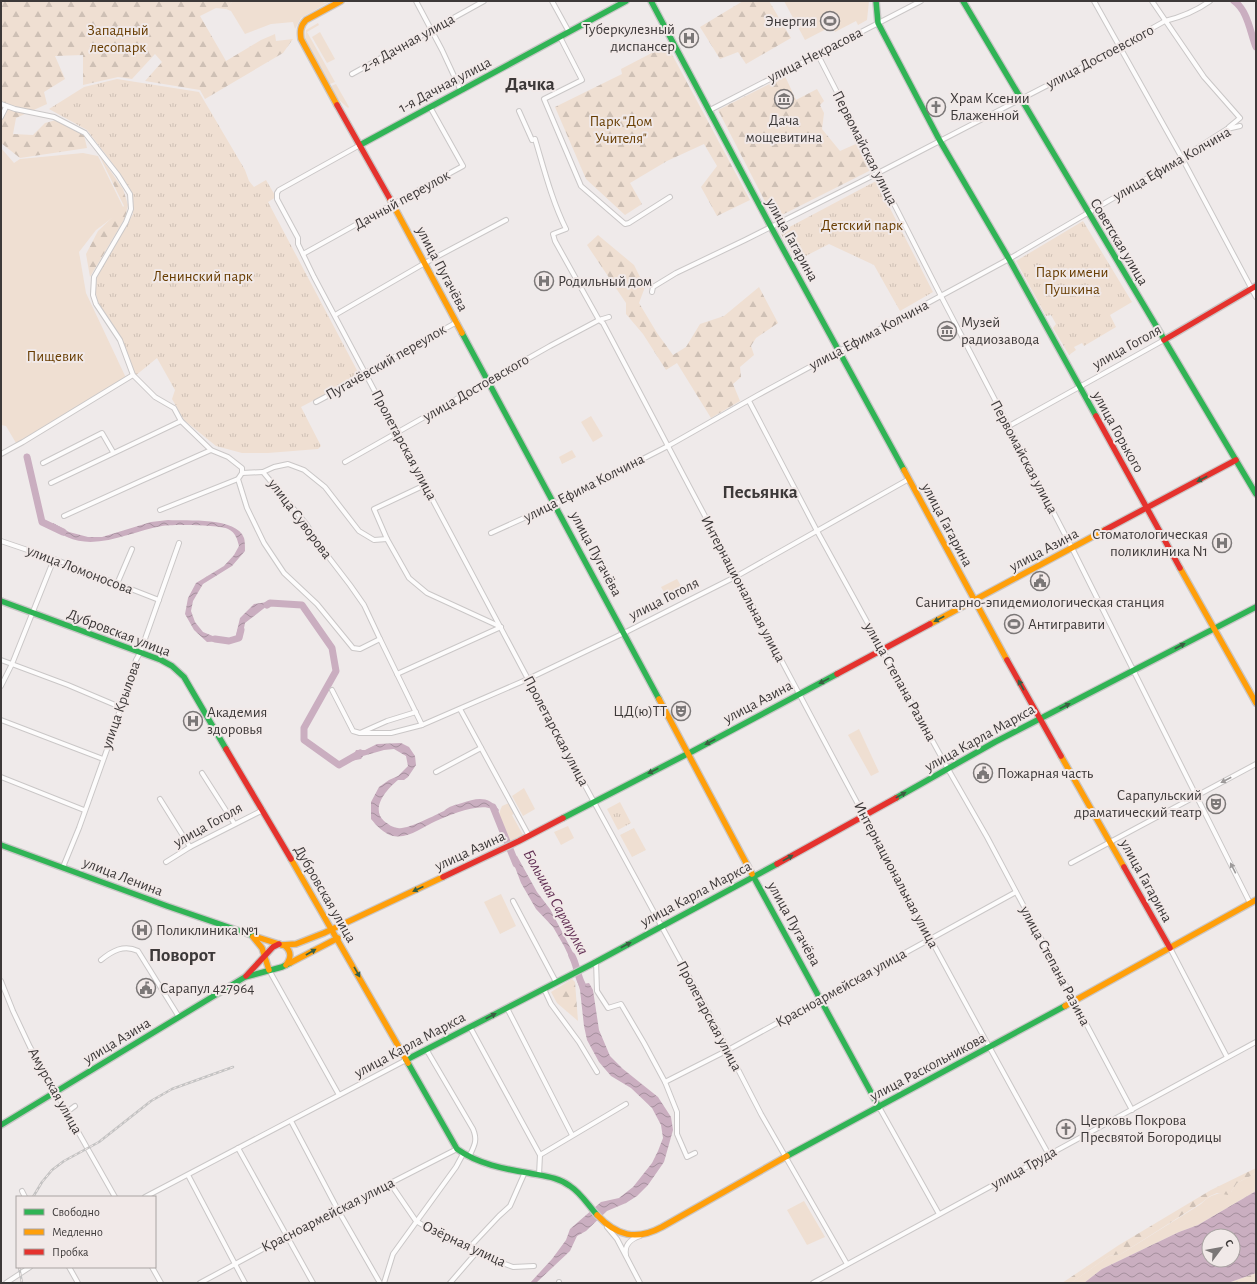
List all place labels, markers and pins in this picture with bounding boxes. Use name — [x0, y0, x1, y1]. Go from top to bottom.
sports icon: Энергия — [819, 10, 841, 32]
place label: Энергия — [765, 14, 816, 29]
place label: Туберкулезный диспансер — [583, 22, 675, 54]
hospital icon: Туберкулезный диспансер — [678, 27, 700, 49]
museum icon: Дача мощевитина — [773, 88, 795, 110]
place label: Храм Ксении Блаженной — [950, 91, 1030, 123]
church icon: Храм Ксении Блаженной — [925, 96, 947, 118]
place label: Дача мощевитина — [746, 113, 823, 145]
hospital icon: Родильный дом — [533, 270, 555, 292]
place label: Родильный дом — [558, 274, 652, 289]
place label: Музей радиозавода — [961, 315, 1039, 347]
museum icon: Музей радиозавода — [936, 320, 958, 342]
place label: Стоматологическая поликлиника N1 — [1092, 527, 1208, 559]
hospital icon: Стоматологическая поликлиника N1 — [1211, 532, 1233, 554]
public building icon: Санитарно-эпидемиологическая станция — [1029, 570, 1051, 592]
place label: Санитарно-эпидемиологическая станция — [915, 595, 1165, 610]
sports icon: Антигравити — [1003, 613, 1025, 635]
place label: Антигравити — [1028, 617, 1105, 632]
theatre icon: ЦД(ю)ТТ — [670, 700, 692, 722]
place label: ЦД(ю)ТТ — [613, 704, 667, 719]
place label: Академия здоровья — [207, 705, 267, 737]
hospital icon: Академия здоровья — [182, 710, 204, 732]
public building icon: Пожарная часть — [972, 762, 994, 784]
place label: Пожарная часть — [997, 766, 1094, 781]
place label: Сарапульский драматический театр — [1074, 788, 1202, 820]
theatre icon: Сарапульский драматический театр — [1205, 793, 1227, 815]
hospital icon: Поликлиника №1 — [131, 919, 153, 941]
place label: Поликлиника №1 — [156, 923, 259, 938]
public building icon: Сарапул 427964 — [135, 977, 157, 999]
place label: Сарапул 427964 — [160, 981, 254, 996]
place label: Церковь Покрова Пресвятой Богородицы — [1080, 1113, 1222, 1145]
church icon: Церковь Покрова Пресвятой Богородицы — [1055, 1118, 1077, 1140]

